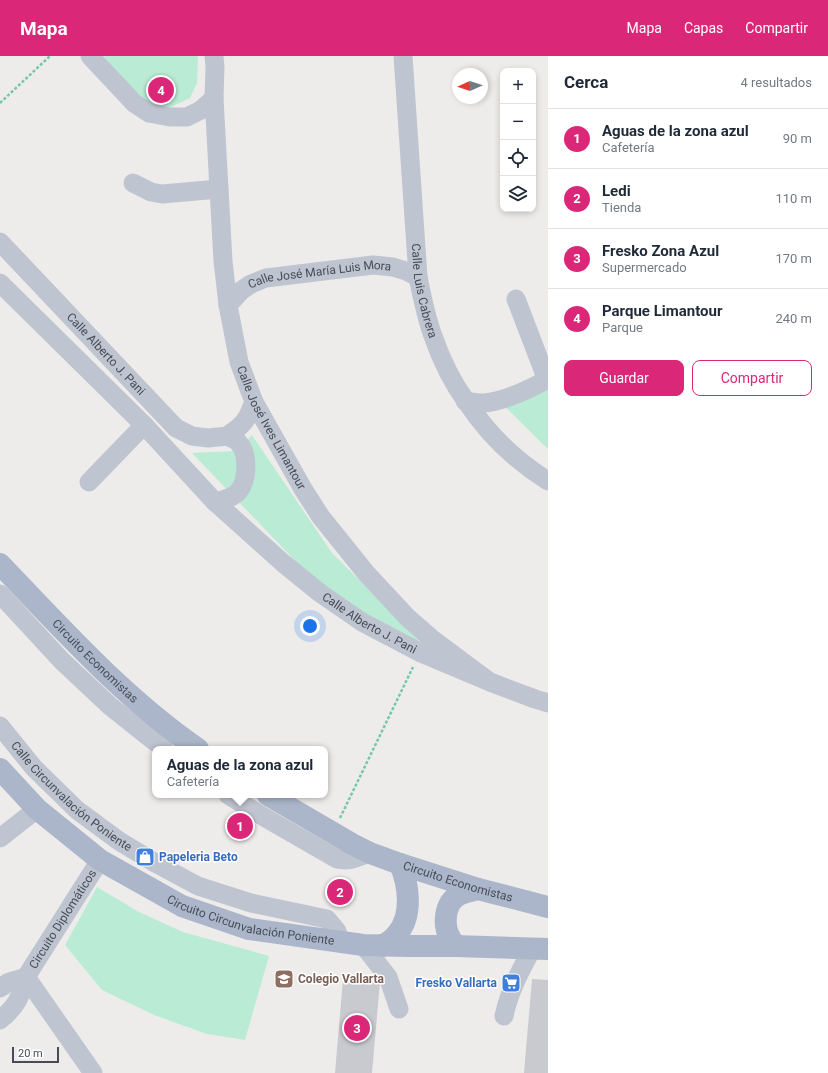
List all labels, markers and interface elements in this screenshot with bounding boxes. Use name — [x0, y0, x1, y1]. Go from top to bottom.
text: Mapa — [20, 17, 68, 40]
text: Mapa — [627, 20, 662, 36]
text: Capas — [684, 20, 723, 36]
text: Compartir — [745, 20, 808, 36]
north arrow — [452, 68, 488, 104]
map controls — [500, 68, 536, 212]
button: + — [500, 68, 536, 104]
text: Cerca — [564, 72, 608, 92]
pin: 4 — [148, 75, 174, 105]
text: 4 resultados — [740, 75, 812, 90]
button: − — [500, 104, 536, 140]
text: Aguas de la zona azul — [602, 122, 749, 140]
text: 1 — [573, 131, 581, 146]
text: 90 m — [783, 131, 812, 146]
button: locate — [500, 140, 536, 176]
text: Cafetería — [602, 140, 655, 155]
button: layers — [500, 176, 536, 212]
text: Ledi — [602, 182, 631, 200]
text: 2 — [573, 191, 581, 206]
text: 110 m — [775, 191, 812, 206]
text: Tienda — [602, 200, 641, 215]
text: Fresko Zona Azul — [602, 242, 719, 260]
street label: Calle Luis Cabrera — [409, 243, 440, 340]
text: 3 — [573, 251, 581, 266]
text: 170 m — [775, 251, 812, 266]
street label: Calle José María Luis Mora — [246, 258, 392, 292]
text: Supermercado — [602, 260, 687, 275]
text: Parque Limantour — [602, 302, 722, 320]
street label: Calle Alberto J. Pani — [64, 310, 148, 398]
text: 4 — [573, 311, 581, 326]
text: 240 m — [775, 311, 812, 326]
text: Parque — [602, 320, 643, 335]
button: Guardar — [564, 360, 684, 396]
button: Compartir — [692, 360, 812, 396]
street label: Calle José Ives Limantour — [234, 364, 309, 492]
street label: Calle Alberto J. Pani — [319, 590, 419, 657]
street label: Circuito Economistas — [49, 616, 141, 706]
your location — [300, 616, 320, 636]
street label: Calle Circunvalación Poniente — [8, 739, 134, 854]
popup — [152, 746, 328, 798]
text: Aguas de la zona azul — [167, 756, 313, 774]
text: Cafetería — [167, 774, 219, 789]
pin: 1 — [227, 811, 253, 841]
shop icon: Papeleria Beto — [134, 846, 156, 868]
place label: Papeleria Beto — [159, 850, 238, 864]
street label: Circuito Economistas — [401, 858, 514, 905]
street label: Circuito Diplomáticos — [26, 867, 99, 971]
pin: 2 — [327, 877, 353, 907]
street label: Circuito Circunvalación Poniente — [165, 892, 335, 948]
school or university icon: Colegio Vallarta — [273, 968, 295, 990]
place label: Colegio Vallarta — [298, 972, 385, 986]
supermarket icon: Fresko Vallarta — [500, 972, 522, 994]
place label: Fresko Vallarta — [416, 976, 498, 990]
pin: 3 — [344, 1013, 370, 1043]
scale bar — [12, 1045, 59, 1064]
text: 20 m — [18, 1047, 43, 1060]

